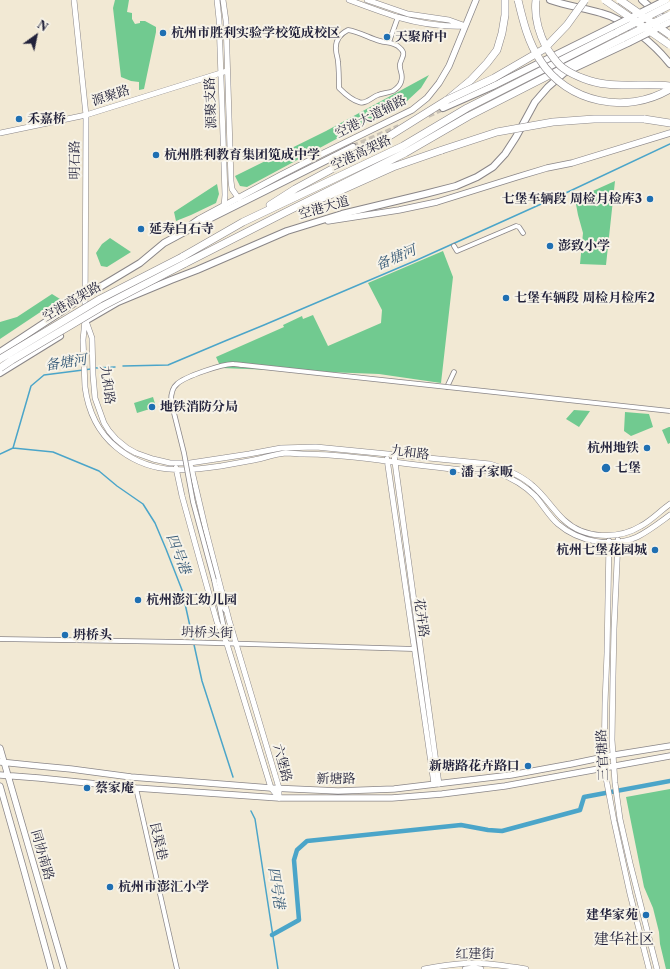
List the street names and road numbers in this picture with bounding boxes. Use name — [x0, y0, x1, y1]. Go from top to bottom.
street label: 源聚支路 — [202, 77, 220, 129]
street label: 源聚路 — [90, 83, 132, 109]
street label: 空港大道辅路 — [333, 92, 409, 142]
street label: 空港高架路 — [328, 132, 394, 174]
street label: 明石路 — [67, 141, 83, 179]
street label: 空港大道 — [297, 193, 351, 223]
street label: 空港高架路 — [40, 279, 104, 325]
street label: 九和路 — [97, 365, 117, 405]
street label: 九和路 — [390, 443, 430, 463]
street label: 花卉路 — [411, 598, 431, 638]
street label: 坍桥头街 — [181, 625, 233, 641]
street label: 三官塘路 — [594, 729, 612, 781]
street label: 六堡路 — [269, 742, 295, 784]
street label: 新塘路 — [317, 771, 355, 787]
street label: 艮渠巷 — [146, 820, 170, 862]
street label: 同协南路 — [27, 828, 57, 882]
street label: 红建街 — [456, 946, 494, 962]

